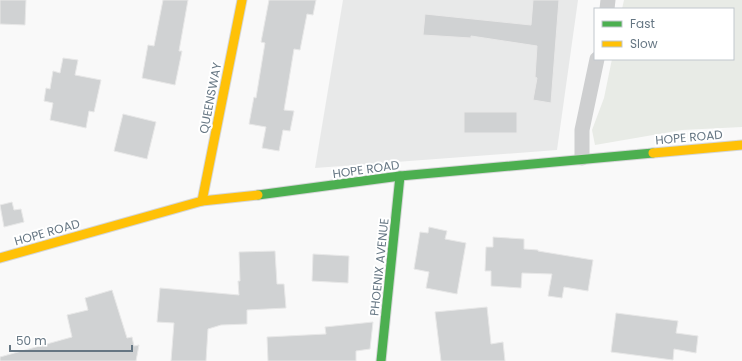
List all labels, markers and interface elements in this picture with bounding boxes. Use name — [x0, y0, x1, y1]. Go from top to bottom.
legend — [594, 8, 734, 60]
text: Fast — [630, 15, 655, 32]
text: Slow — [630, 35, 658, 52]
street label: QUEENSWAY — [195, 61, 225, 135]
street label: HOPE ROAD — [655, 126, 723, 148]
street label: HOPE ROAD — [331, 156, 401, 182]
street label: HOPE ROAD — [12, 215, 82, 249]
street label: PHOENIX AVENUE — [365, 217, 393, 317]
scale bar — [10, 327, 132, 353]
text: 50 m — [16, 332, 47, 349]

